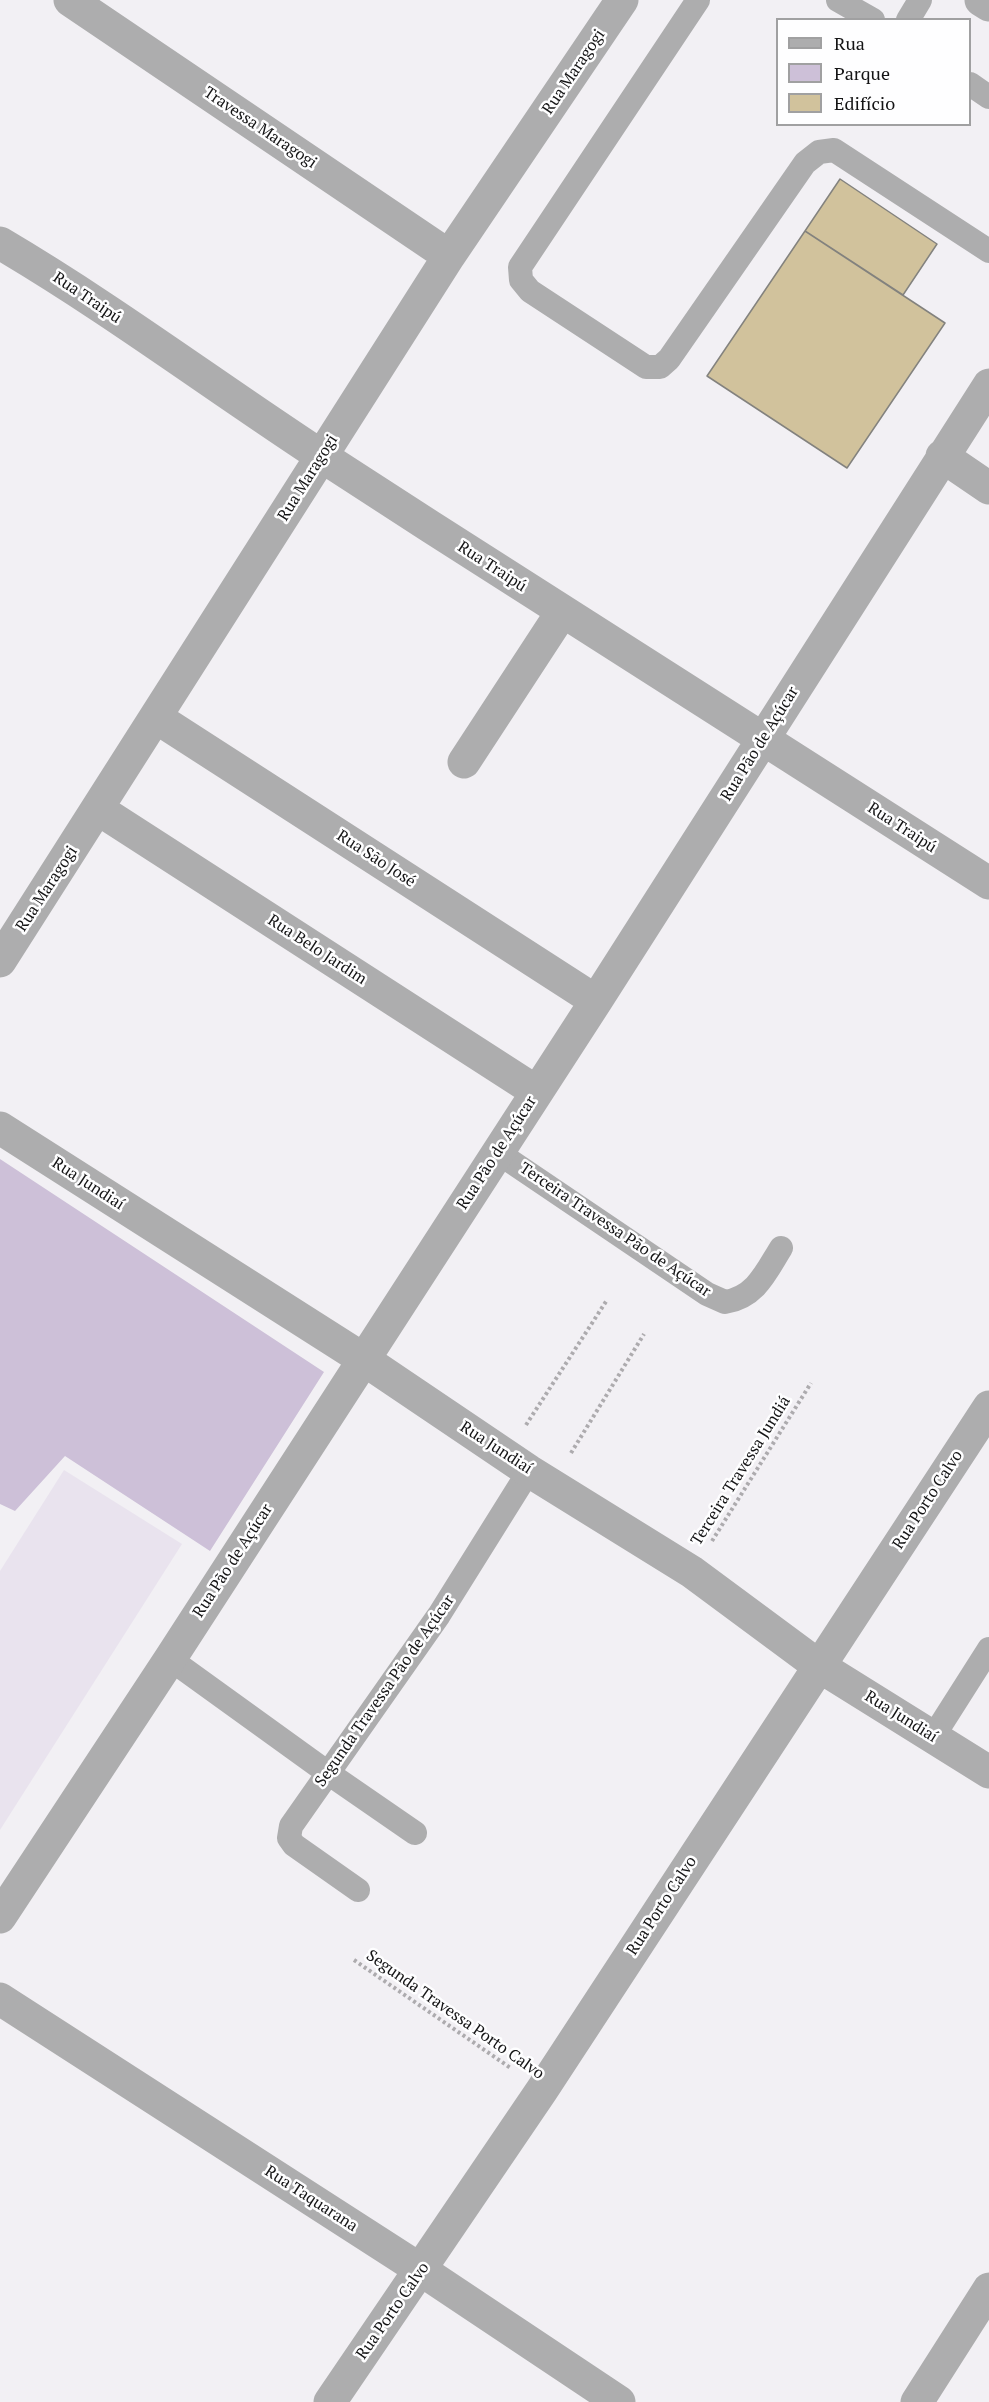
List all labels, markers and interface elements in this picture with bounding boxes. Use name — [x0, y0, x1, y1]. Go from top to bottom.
legend — [776, 18, 971, 126]
street label: Rua Maragogi — [539, 26, 609, 118]
text: Rua — [834, 31, 865, 55]
text: Parque — [834, 61, 890, 85]
street label: Travessa Maragogi — [200, 83, 320, 173]
text: Edifício — [834, 91, 895, 115]
street label: Rua Traipú — [49, 268, 125, 328]
street label: Rua Maragogi — [274, 431, 342, 525]
street label: Rua Traipú — [454, 538, 530, 596]
street label: Rua Pão de Açúcar — [717, 683, 803, 805]
street label: Rua Traipú — [864, 799, 940, 857]
street label: Rua São José — [333, 826, 419, 892]
street label: Rua Maragogi — [12, 843, 82, 935]
street label: Rua Belo Jardim — [264, 911, 370, 989]
street label: Rua Pão de Açúcar — [453, 1093, 541, 1213]
street label: Rua Jundiaí — [48, 1154, 128, 1214]
street label: Terceira Travessa Pão de Açúcar — [516, 1159, 714, 1301]
street label: Terceira Travessa Jundiá — [687, 1393, 795, 1549]
street label: Rua Jundiaí — [456, 1418, 536, 1478]
street label: Rua Porto Calvo — [889, 1447, 967, 1553]
street label: Rua Pão de Açúcar — [189, 1501, 277, 1621]
street label: Segunda Travessa Pão de Açúcar — [311, 1591, 459, 1791]
street label: Rua Jundiaí — [861, 1687, 941, 1747]
street label: Rua Porto Calvo — [623, 1853, 701, 1959]
street label: Segunda Travessa Porto Calvo — [362, 1946, 548, 2084]
street label: Rua Taquarana — [261, 2162, 361, 2236]
street label: Rua Porto Calvo — [352, 2259, 434, 2363]

